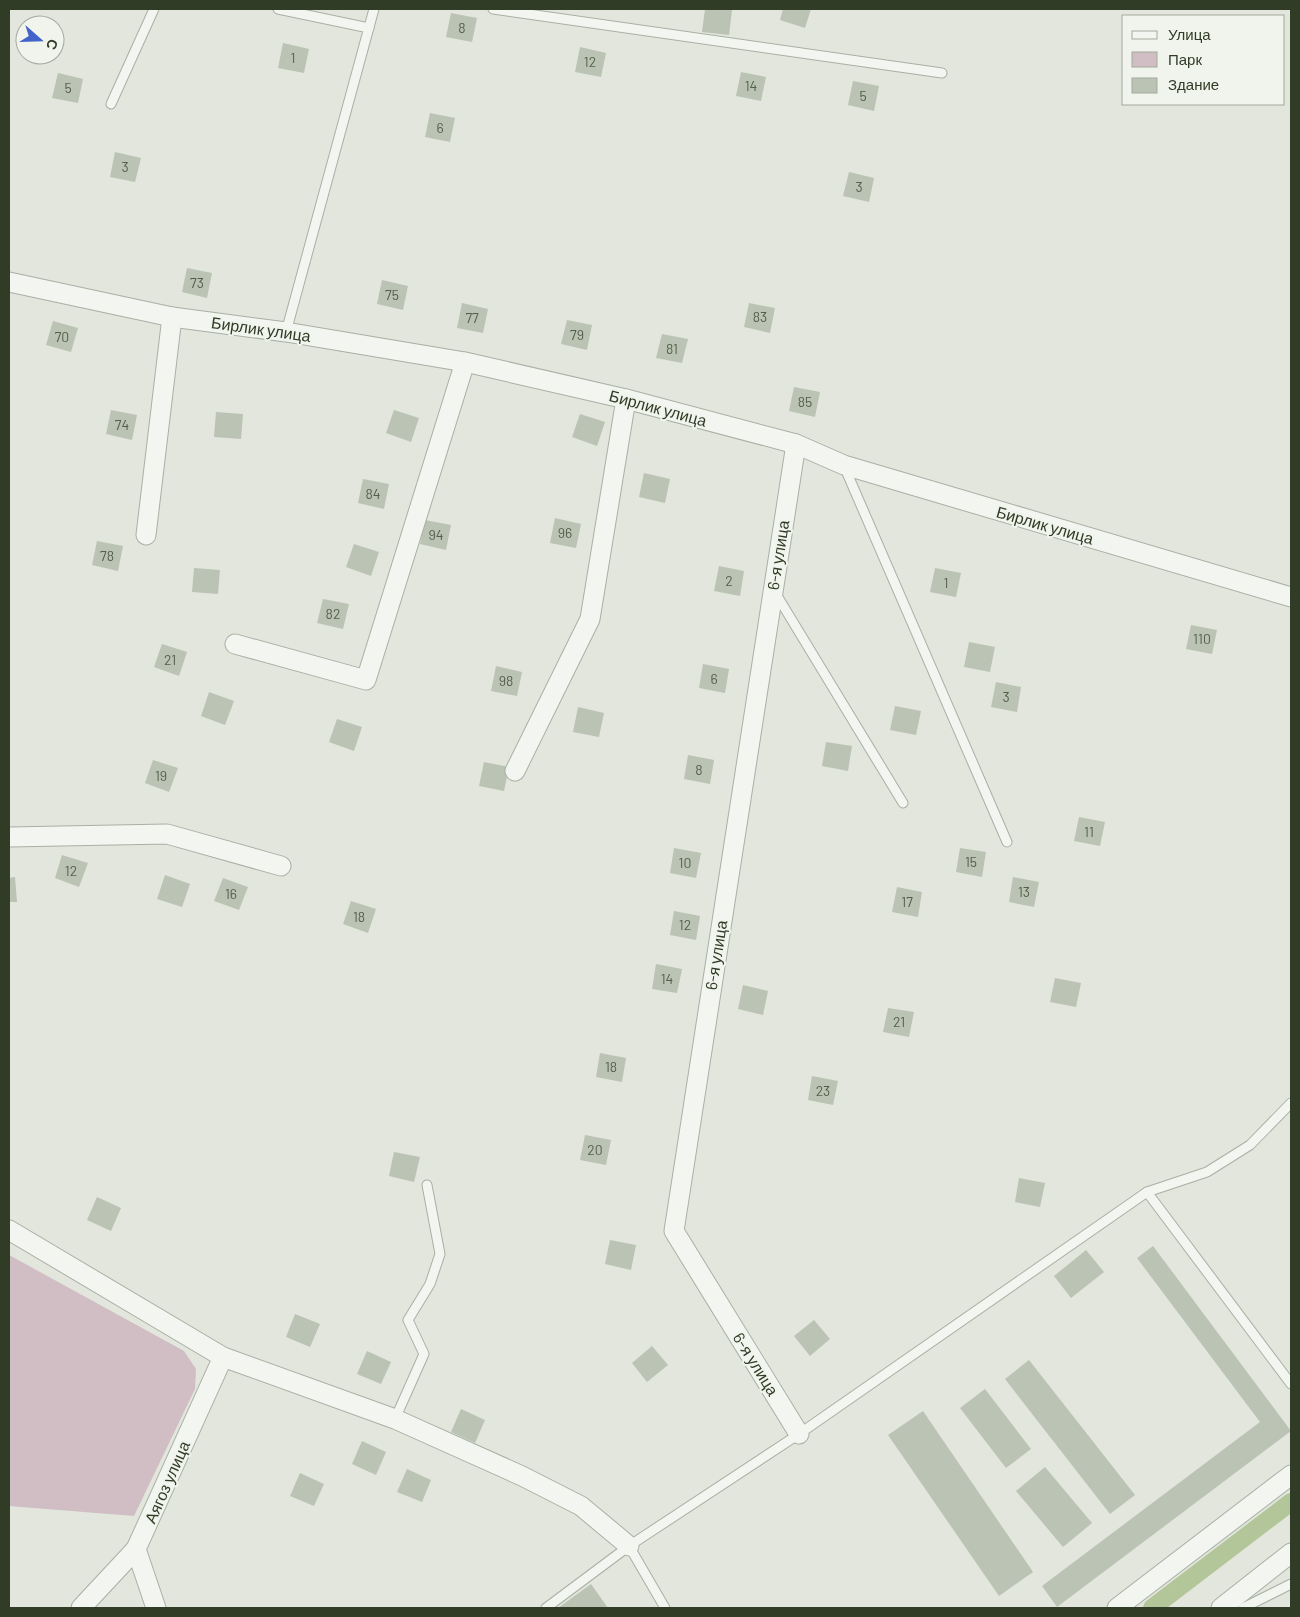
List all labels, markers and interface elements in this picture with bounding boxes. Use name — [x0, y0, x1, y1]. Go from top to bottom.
north arrow — [15, 15, 65, 65]
legend — [1122, 15, 1285, 105]
house number: 8 — [458, 19, 466, 36]
text: Улица — [1168, 25, 1211, 43]
text: С — [43, 37, 62, 52]
house number: 1 — [291, 49, 295, 66]
text: Парк — [1168, 50, 1202, 68]
house number: 12 — [584, 53, 596, 70]
text: Здание — [1168, 75, 1219, 93]
house number: 14 — [745, 77, 757, 94]
house number: 5 — [64, 79, 72, 96]
house number: 5 — [859, 87, 867, 104]
house number: 6 — [436, 119, 444, 136]
house number: 3 — [121, 158, 129, 175]
house number: 3 — [855, 178, 863, 195]
house number: 73 — [190, 274, 204, 291]
house number: 75 — [385, 286, 399, 303]
house number: 83 — [753, 308, 767, 325]
house number: 77 — [465, 309, 479, 326]
street label: Бирлик улица — [210, 312, 312, 345]
house number: 79 — [570, 326, 584, 343]
house number: 70 — [55, 328, 69, 345]
house number: 81 — [666, 340, 678, 357]
street label: Бирлик улица — [607, 385, 709, 430]
house number: 85 — [798, 393, 812, 410]
house number: 74 — [115, 416, 129, 433]
house number: 84 — [365, 485, 381, 502]
street label: Бирлик улица — [994, 502, 1096, 547]
street label: 6-я улица — [763, 519, 792, 591]
house number: 96 — [558, 524, 572, 541]
house number: 94 — [428, 526, 444, 543]
house number: 78 — [100, 547, 114, 564]
house number: 2 — [725, 572, 733, 589]
house number: 1 — [944, 574, 948, 591]
house number: 82 — [326, 605, 340, 622]
house number: 110 — [1193, 630, 1211, 647]
house number: 21 — [164, 651, 176, 668]
house number: 6 — [710, 670, 718, 687]
house number: 98 — [499, 672, 513, 689]
house number: 3 — [1002, 688, 1010, 705]
house number: 8 — [695, 761, 703, 778]
house number: 19 — [155, 767, 167, 784]
house number: 11 — [1084, 823, 1094, 840]
house number: 15 — [965, 853, 977, 870]
house number: 10 — [679, 854, 691, 871]
house number: 12 — [65, 862, 77, 879]
house number: 13 — [1018, 883, 1030, 900]
house number: 16 — [225, 885, 237, 902]
house number: 17 — [901, 893, 913, 910]
house number: 18 — [353, 908, 365, 925]
house number: 12 — [679, 916, 691, 933]
street label: 6-я улица — [701, 919, 730, 991]
house number: 14 — [661, 970, 673, 987]
house number: 21 — [893, 1013, 905, 1030]
house number: 18 — [605, 1058, 617, 1075]
house number: 23 — [816, 1082, 830, 1099]
house number: 20 — [587, 1141, 603, 1158]
street label: 6-я улица — [730, 1329, 783, 1399]
street label: Аягоз улица — [140, 1438, 193, 1526]

